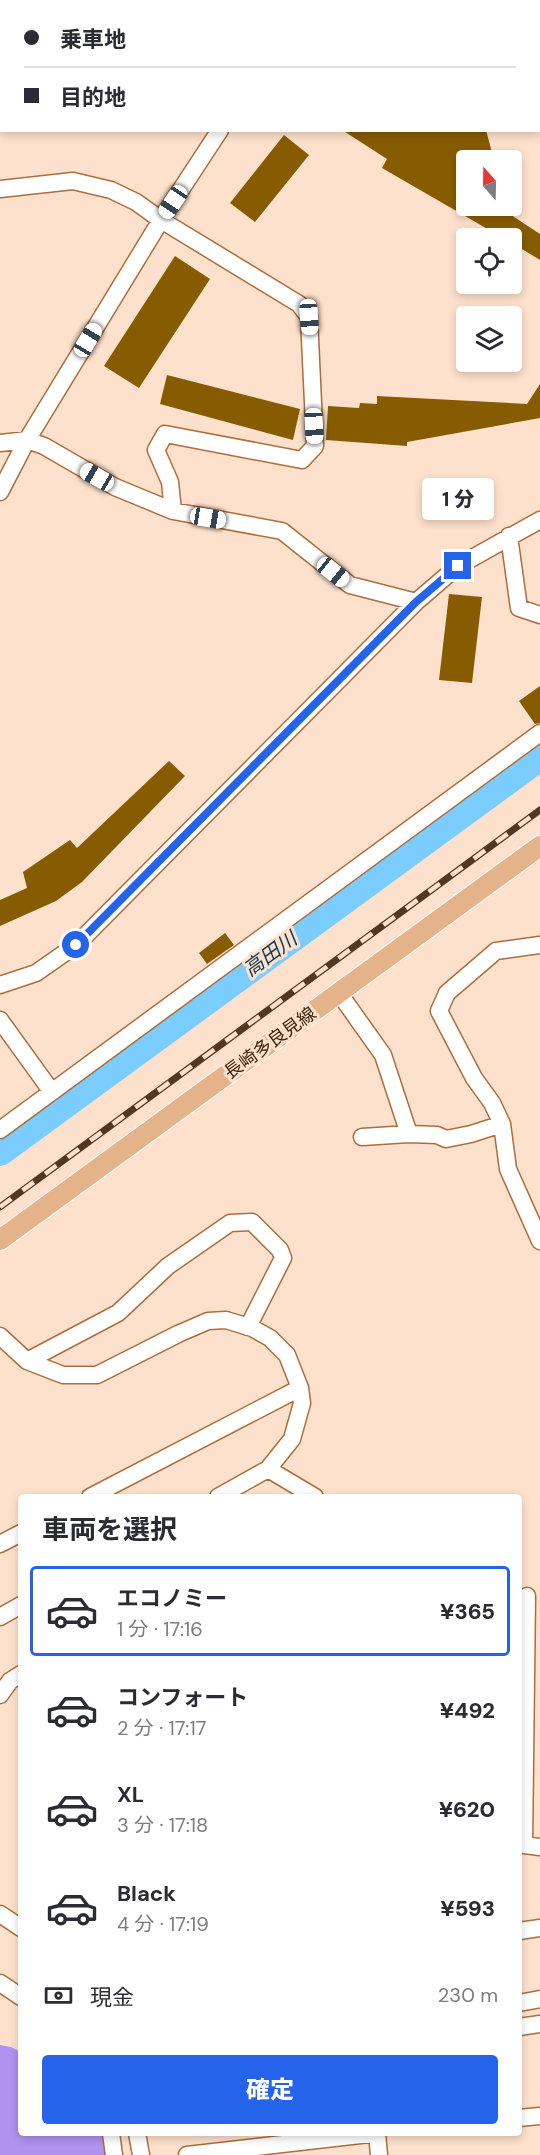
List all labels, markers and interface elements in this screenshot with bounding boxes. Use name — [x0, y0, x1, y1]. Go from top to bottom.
text: 乗車地 — [60, 25, 126, 54]
text: 目的地 — [60, 83, 126, 112]
north arrow — [456, 150, 522, 216]
map controls — [456, 150, 522, 372]
car — [155, 182, 191, 222]
button: locate — [456, 228, 522, 294]
car — [299, 298, 319, 336]
button: layers — [456, 306, 522, 372]
car — [71, 320, 105, 360]
car — [304, 408, 324, 444]
car — [77, 460, 117, 494]
callout: 1 分 — [422, 479, 494, 521]
text: 1 分 — [442, 486, 474, 512]
car — [189, 506, 227, 530]
route end — [444, 552, 471, 579]
car — [313, 554, 353, 590]
water label: 高田川 — [238, 925, 304, 982]
route start — [62, 931, 89, 958]
street label: 長崎多良見線 — [219, 1002, 321, 1084]
text: 車両を選択 — [42, 1512, 177, 1547]
icon: car — [45, 1584, 99, 1638]
text: エコノミー — [117, 1584, 227, 1613]
text: ¥365 — [440, 1597, 495, 1626]
text: 1 分 · 17:16 — [117, 1616, 203, 1642]
icon: car — [45, 1683, 99, 1737]
text: コンフォート — [117, 1683, 248, 1712]
text: ¥492 — [440, 1696, 495, 1725]
text: 2 分 · 17:17 — [117, 1715, 206, 1741]
text: XL — [117, 1780, 144, 1809]
icon: car — [45, 1782, 99, 1836]
text: ¥620 — [439, 1795, 495, 1824]
text: 3 分 · 17:18 — [117, 1812, 208, 1838]
text: Black — [117, 1879, 176, 1908]
icon: car — [45, 1881, 99, 1935]
text: ¥593 — [440, 1894, 495, 1923]
text: 4 分 · 17:19 — [117, 1911, 209, 1937]
icon: cash — [42, 1979, 75, 2012]
text: 230 m — [438, 1982, 498, 2008]
text: 現金 — [90, 1983, 134, 2012]
button: 確定 — [42, 2055, 498, 2124]

